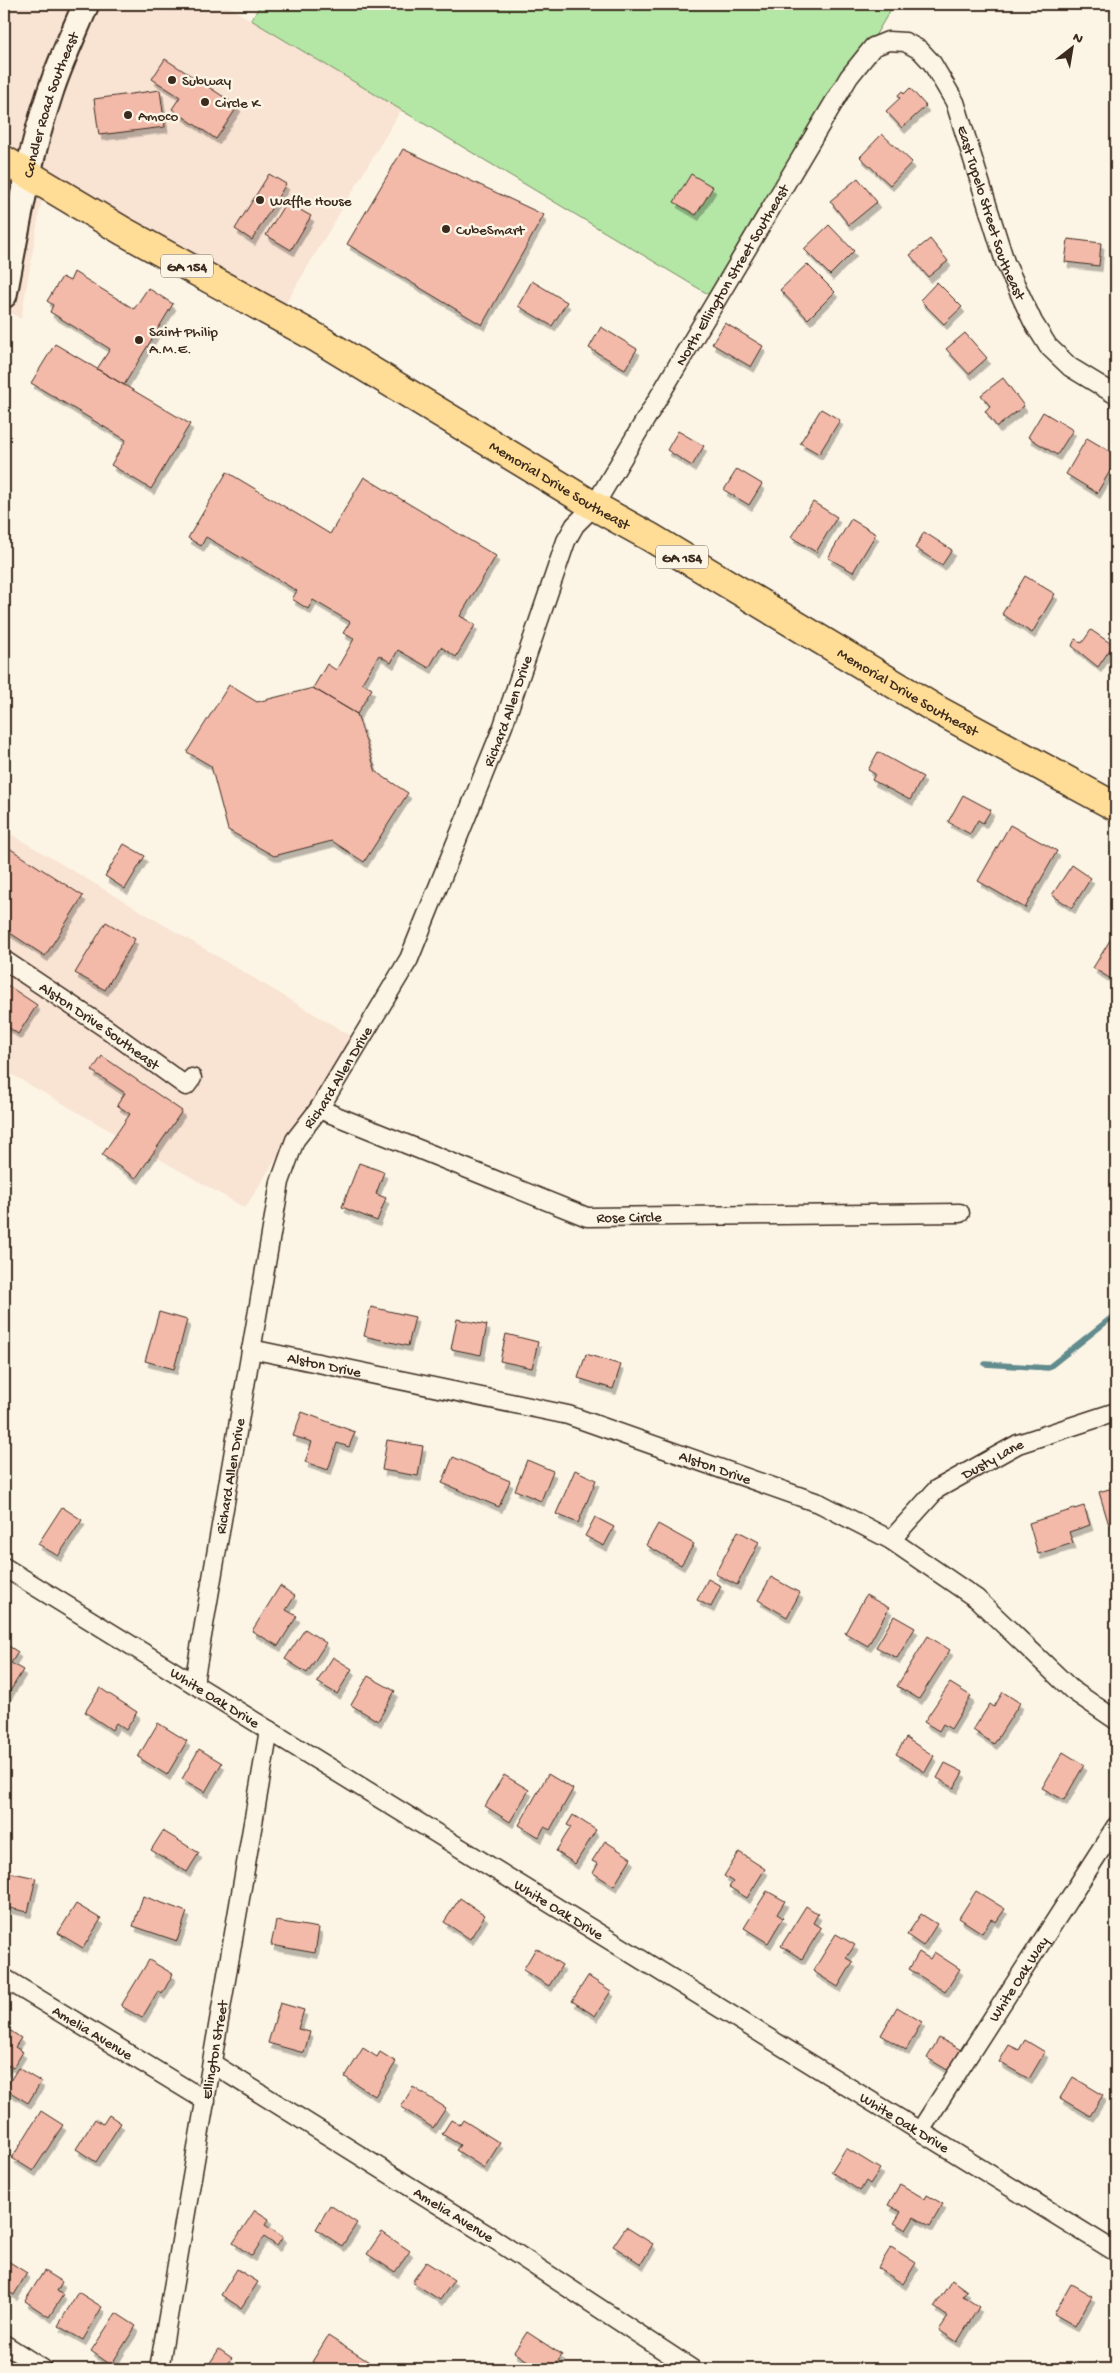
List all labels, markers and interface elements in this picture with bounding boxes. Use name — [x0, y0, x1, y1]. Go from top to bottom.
north arrow — [1048, 22, 1098, 72]
street label: Candler Road Southeast — [20, 28, 85, 180]
text: N — [1069, 29, 1086, 49]
place label: Subway — [182, 73, 232, 91]
marker: Subway — [166, 74, 178, 86]
place label: Circle K — [215, 95, 261, 113]
marker: Circle K — [199, 96, 211, 108]
place label: Amoco — [138, 108, 178, 126]
marker: Amoco — [122, 109, 134, 121]
street label: East Tupelo Street Southeast — [952, 124, 1029, 305]
street label: North Ellington Street Southeast — [672, 180, 795, 370]
place label: Waffle House — [270, 193, 352, 211]
marker: Waffle House — [254, 194, 266, 206]
place label: CubeSmart — [456, 222, 526, 240]
marker: CubeSmart — [440, 223, 452, 235]
road number: GA 154 — [161, 255, 213, 278]
place label: Saint Philip A.M.E. — [149, 324, 218, 359]
marker: Saint Philip A.M.E. — [133, 334, 145, 346]
street label: Memorial Drive Southeast — [485, 438, 634, 536]
road number: GA 154 — [656, 546, 708, 568]
street label: Memorial Drive Southeast — [833, 645, 983, 742]
street label: Richard Allen Drive — [480, 653, 537, 770]
street label: Alston Drive Southeast — [35, 979, 164, 1076]
street label: Richard Allen Drive — [300, 1023, 378, 1133]
street label: Rose Circle — [596, 1209, 662, 1228]
street label: Alston Drive — [285, 1350, 363, 1383]
street label: Richard Allen Drive — [213, 1417, 250, 1536]
street label: Dusty Lane — [958, 1436, 1026, 1485]
street label: Alston Drive — [676, 1448, 753, 1490]
street label: White Oak Drive — [166, 1664, 262, 1733]
street label: White Oak Drive — [510, 1876, 606, 1945]
street label: White Oak Way — [986, 1933, 1054, 2026]
street label: Ellington Street — [199, 1998, 234, 2101]
street label: Amelia Avenue — [48, 2002, 136, 2065]
street label: White Oak Drive — [856, 2089, 952, 2158]
street label: Amelia Avenue — [410, 2184, 497, 2248]

